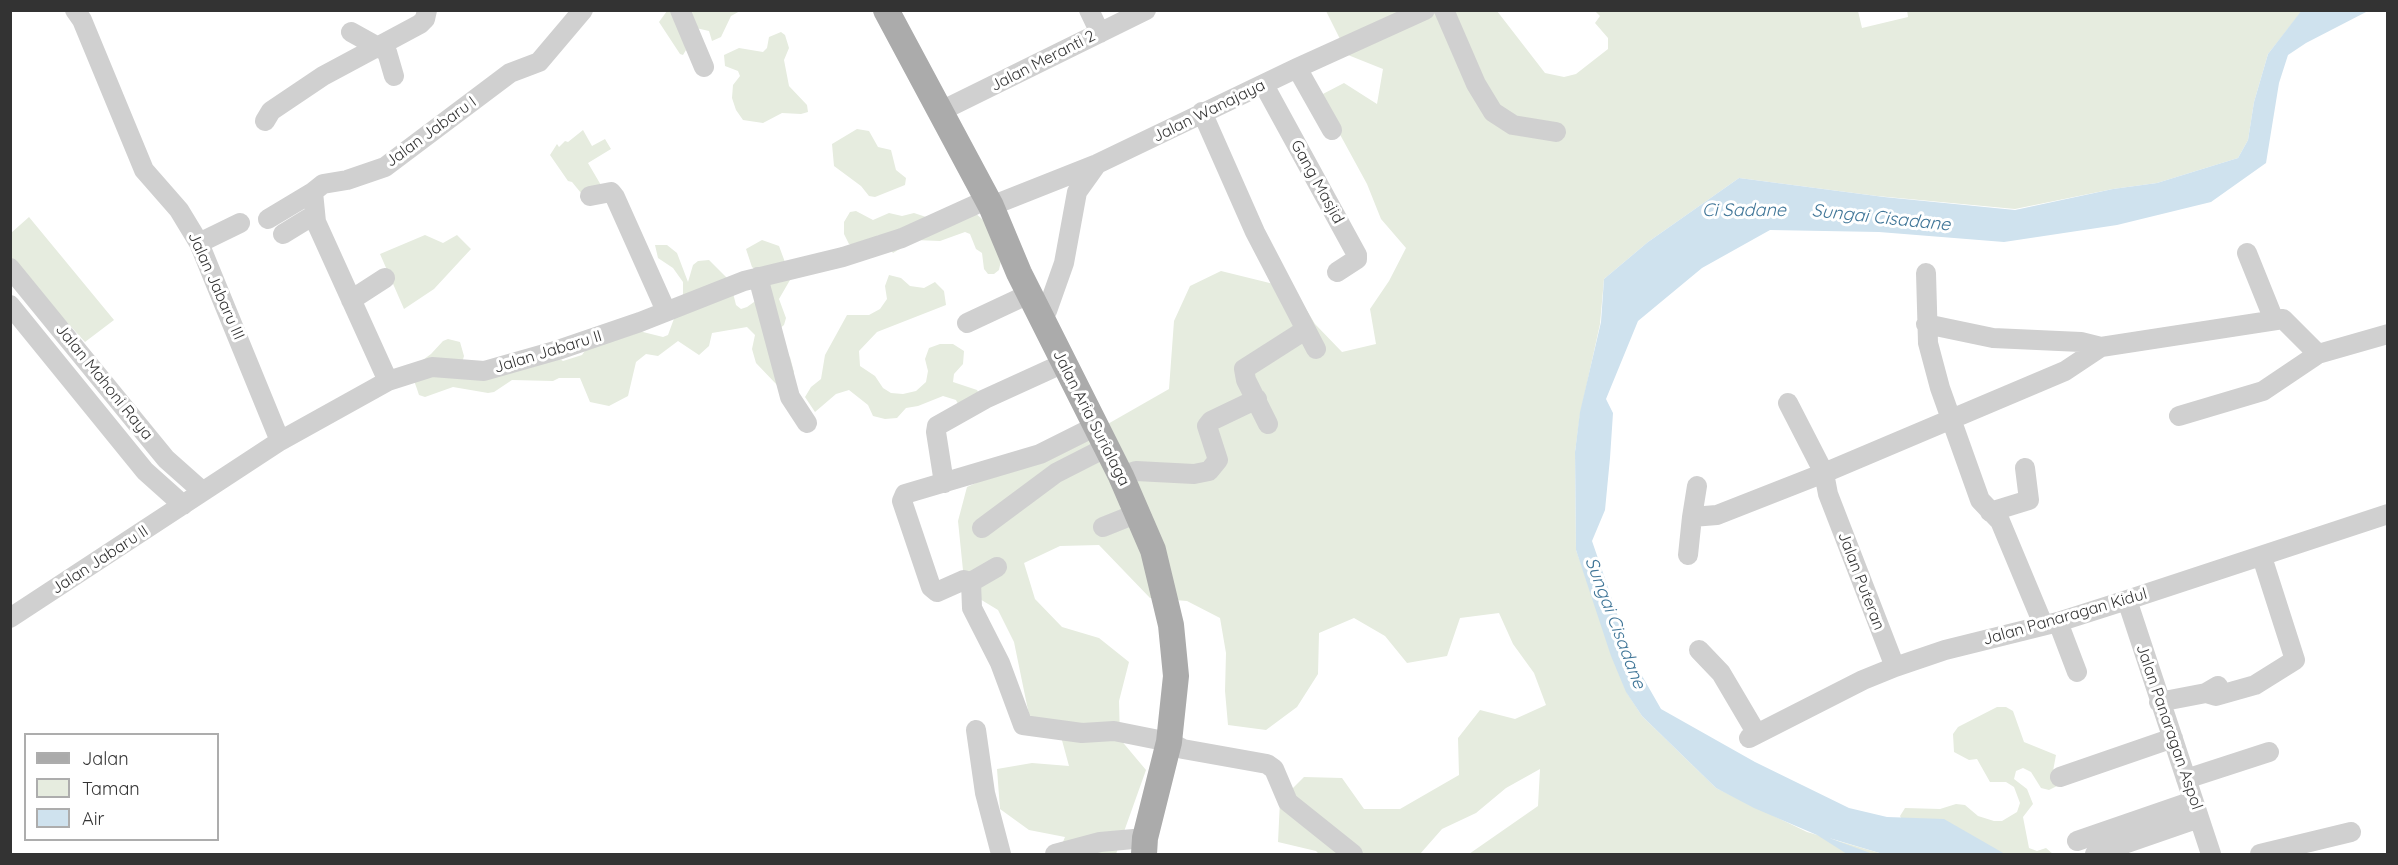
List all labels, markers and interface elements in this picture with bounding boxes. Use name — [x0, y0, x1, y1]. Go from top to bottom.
street label: Jalan Meranti 2 — [987, 26, 1099, 96]
street label: Jalan Wanajaya — [1150, 76, 1268, 146]
street label: Jalan Jabaru I — [382, 93, 480, 171]
street label: Gang Masjid — [1286, 137, 1348, 227]
water label: Ci Sadane — [1702, 200, 1786, 222]
water label: Sungai Cisadane — [1811, 200, 1951, 236]
street label: Jalan Jabaru III — [184, 229, 248, 343]
street label: Jalan Mahoni Raya — [51, 320, 157, 444]
street label: Jalan Jabaru II — [492, 326, 604, 378]
street label: Jalan Aria Surialaga — [1048, 347, 1134, 489]
street label: Jalan Jabaru II — [48, 522, 152, 598]
street label: Jalan Puteran — [1833, 529, 1889, 633]
water label: Sungai Cisadane — [1580, 554, 1650, 692]
street label: Jalan Panaragan Kidul — [1981, 584, 2149, 650]
street label: Jalan Panaragan Aspol — [2132, 642, 2206, 812]
legend — [24, 733, 219, 841]
text: Jalan — [82, 747, 129, 770]
text: Taman — [82, 777, 140, 800]
text: Air — [82, 807, 104, 830]

